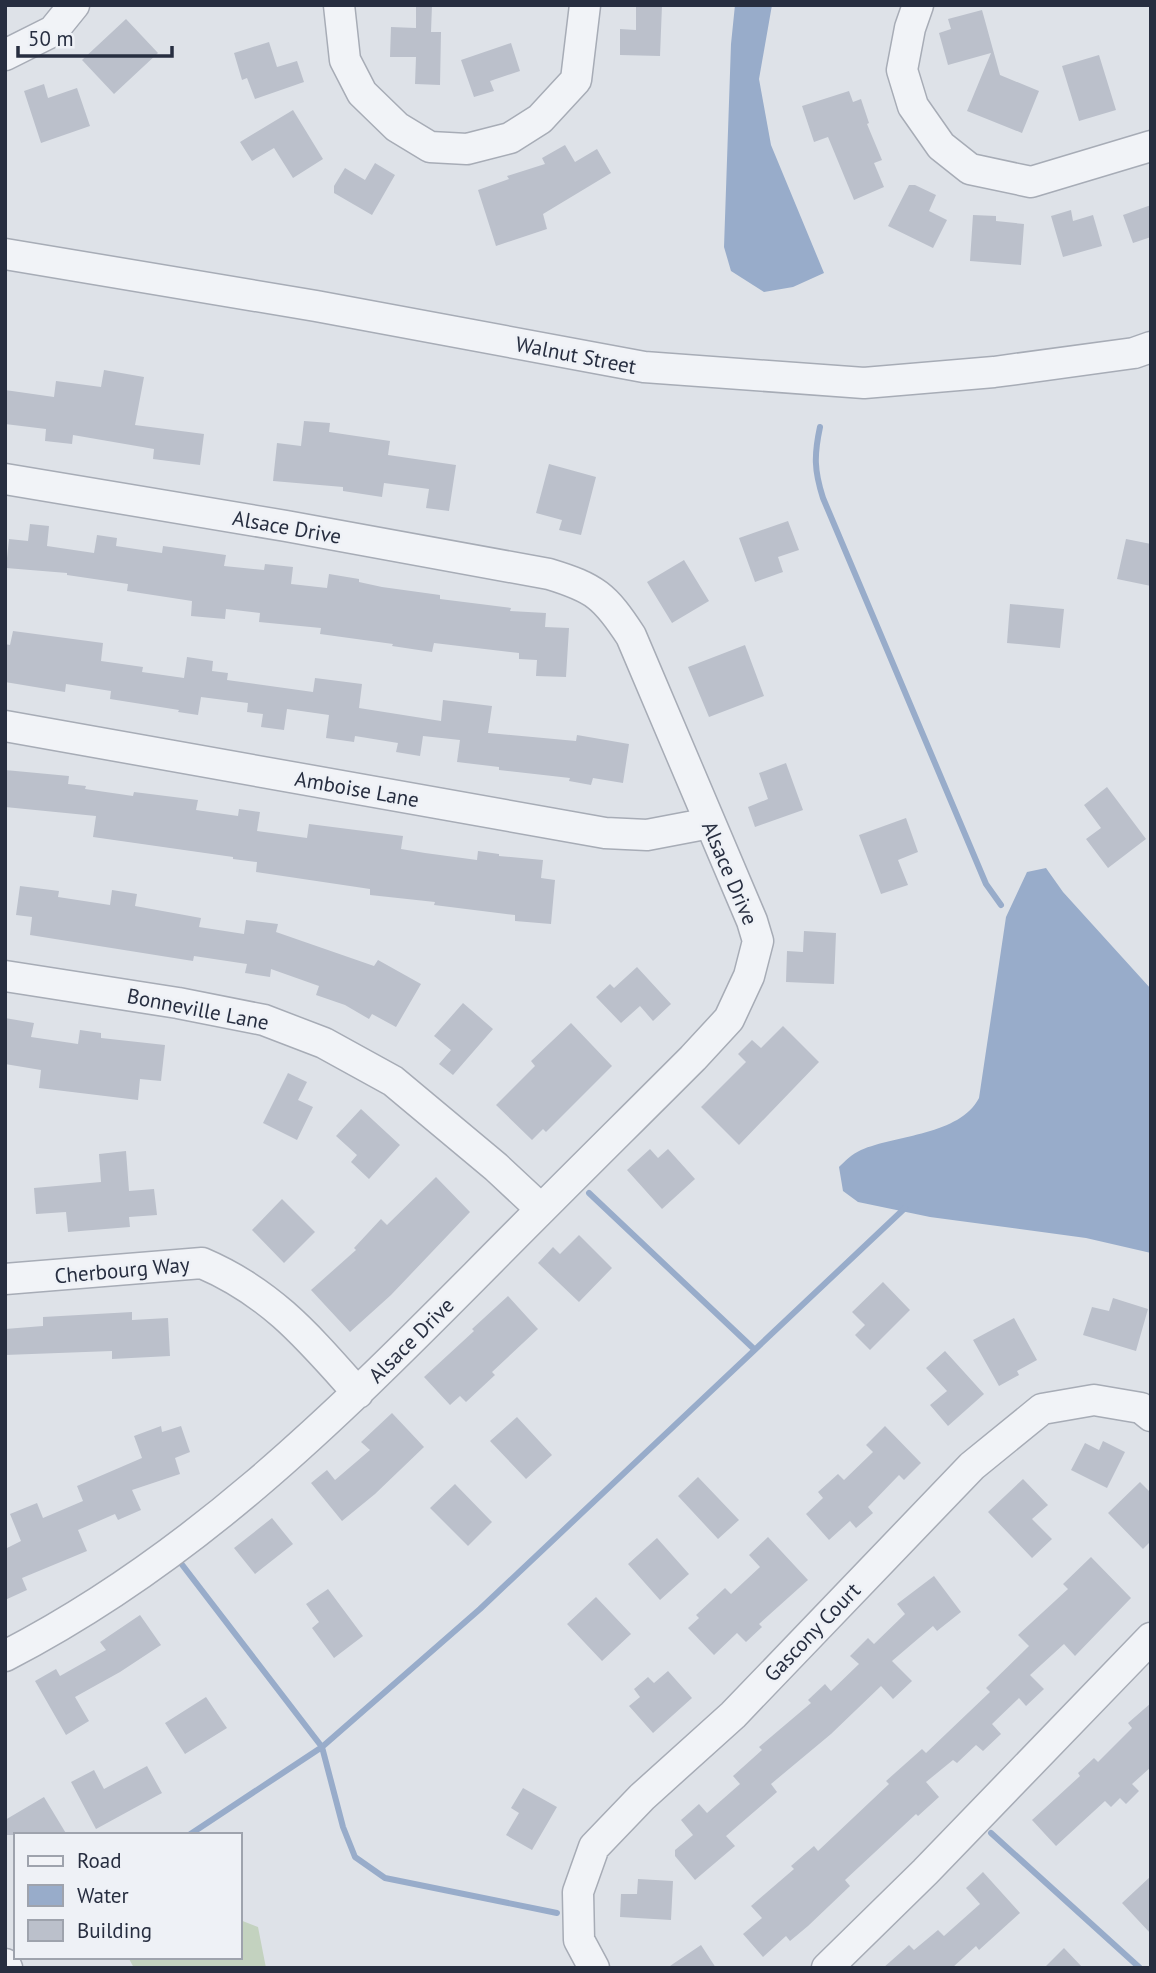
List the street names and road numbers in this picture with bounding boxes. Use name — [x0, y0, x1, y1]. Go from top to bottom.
street label: Walnut Street — [513, 330, 639, 380]
street label: Alsace Drive — [230, 504, 344, 550]
street label: Amboise Lane — [293, 765, 421, 813]
street label: Alsace Drive — [696, 817, 764, 929]
street label: Bonneville Lane — [125, 982, 271, 1036]
street label: Cherbourg Way — [53, 1251, 191, 1289]
street label: Alsace Drive — [363, 1292, 459, 1388]
street label: Gascony Court — [758, 1577, 866, 1687]

